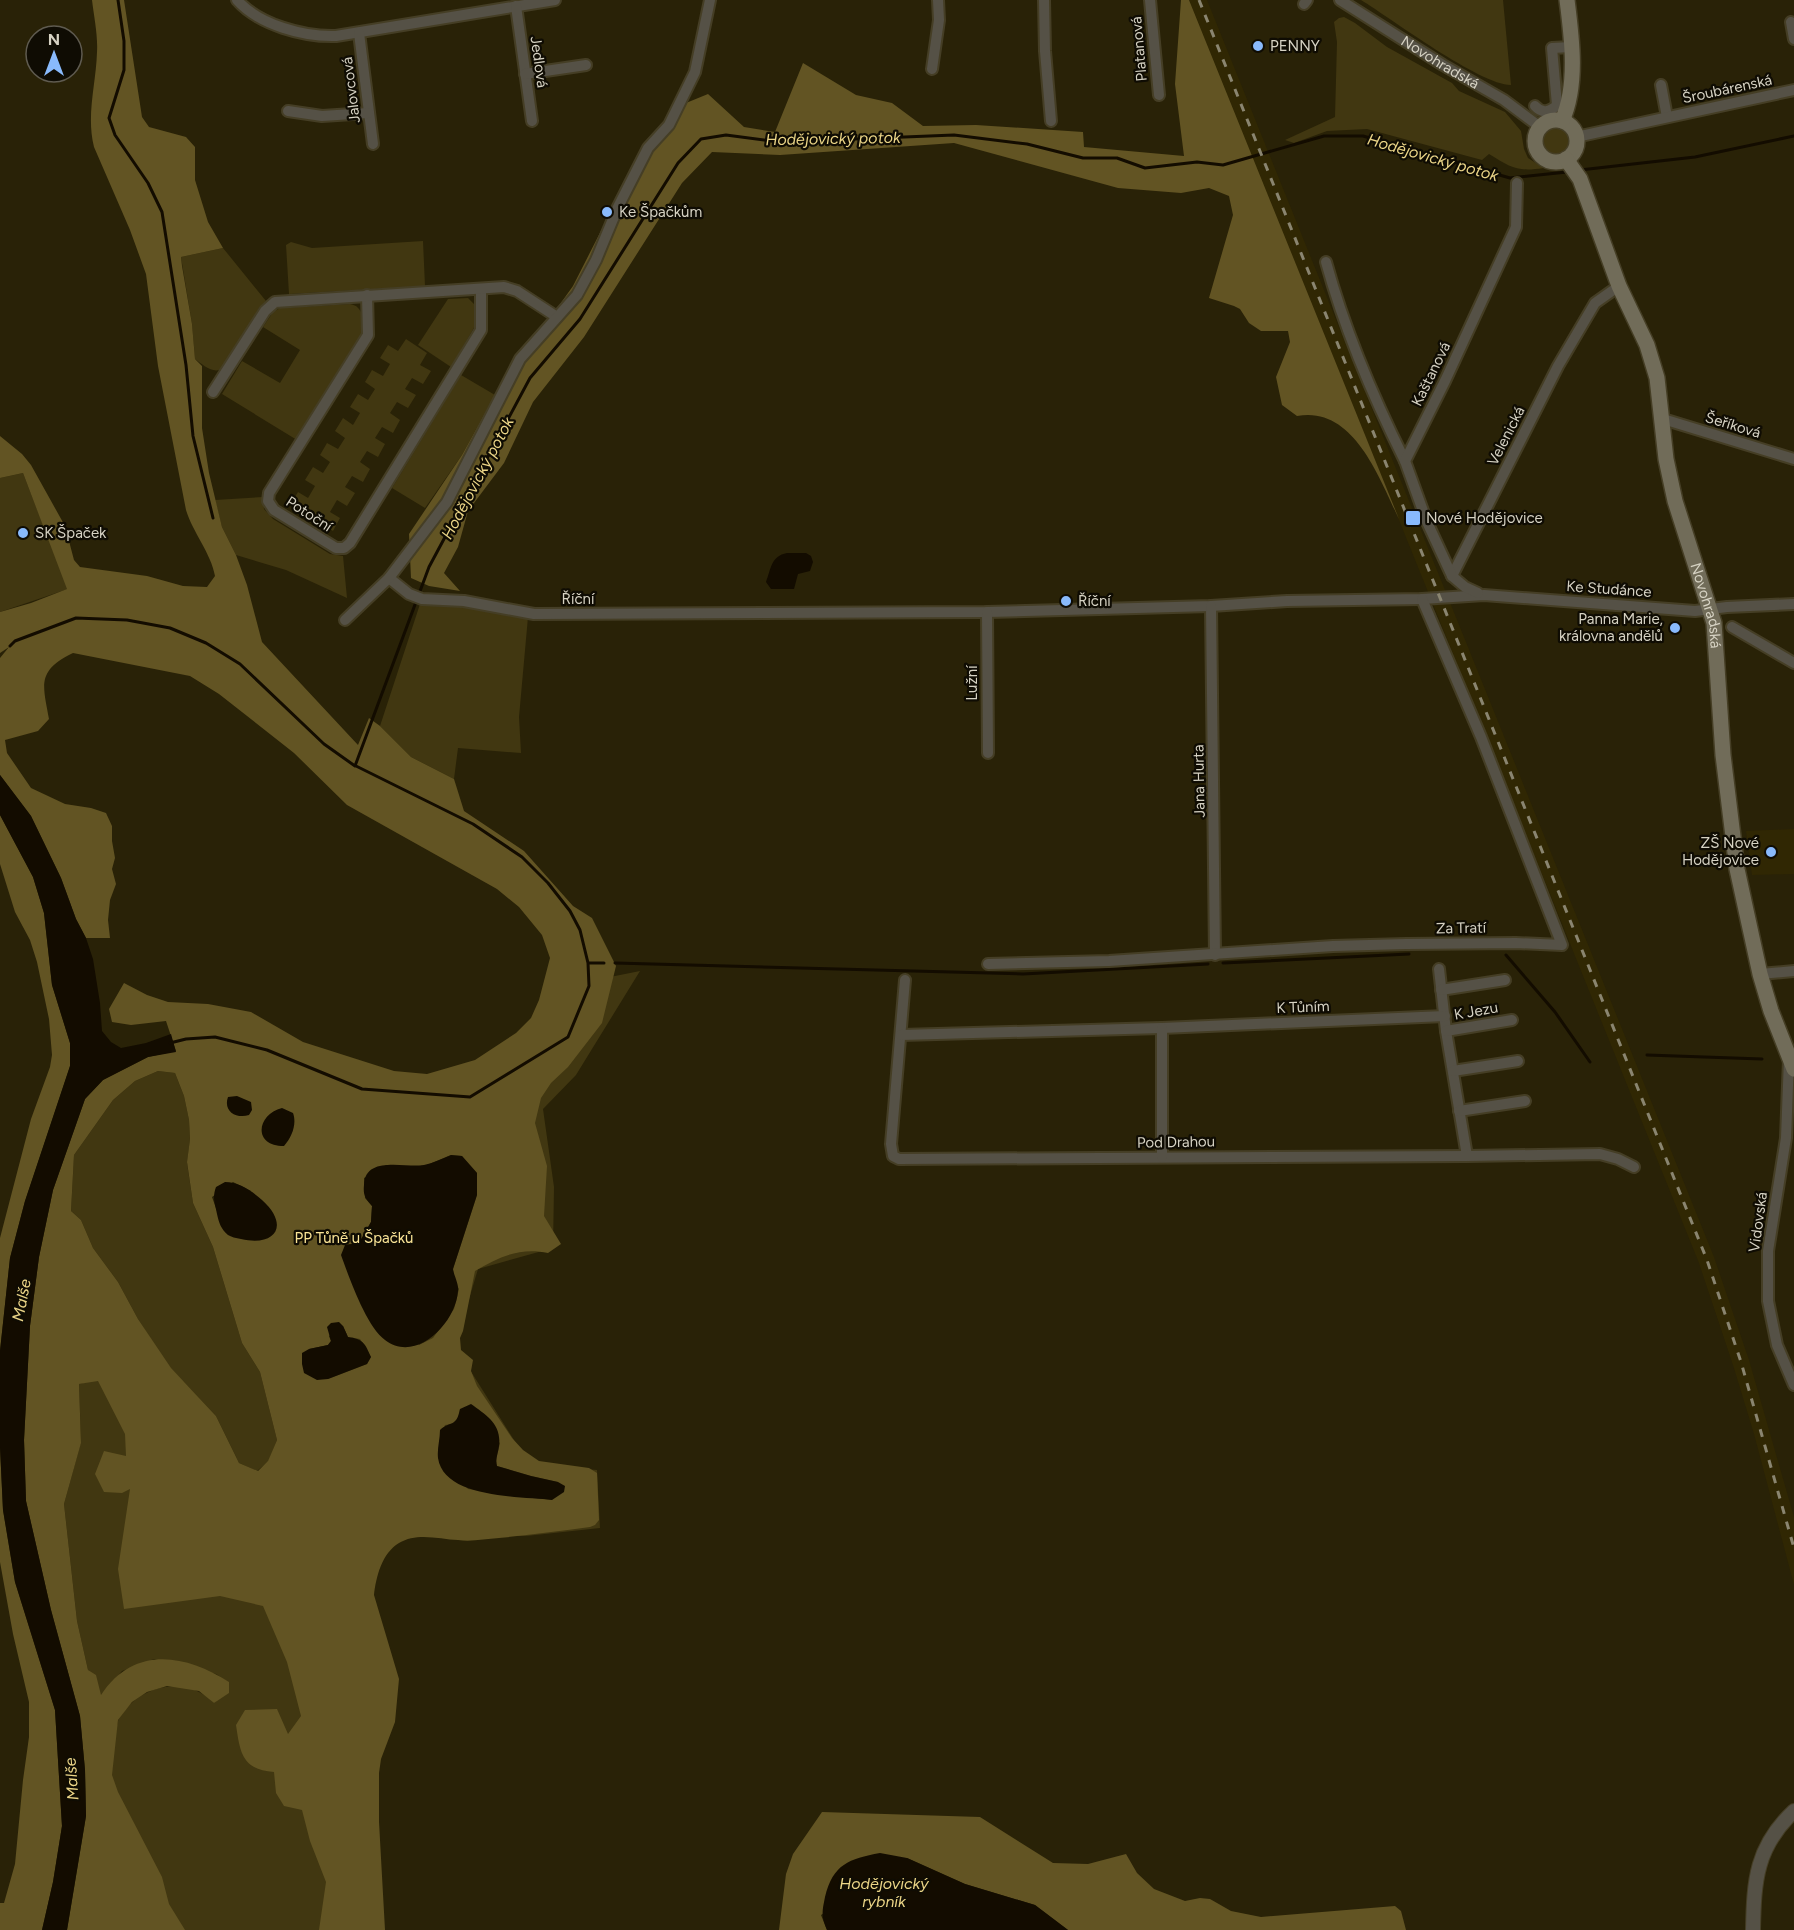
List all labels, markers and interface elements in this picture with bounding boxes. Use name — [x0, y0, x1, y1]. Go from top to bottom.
street label: Platanová — [1127, 16, 1151, 82]
north arrow — [24, 24, 84, 84]
text: N — [48, 30, 60, 49]
street label: Novohradská — [1398, 32, 1482, 93]
street label: Jedlová — [526, 35, 552, 89]
place label: PENNY — [1270, 37, 1320, 55]
marker: PENNY — [1251, 39, 1265, 53]
street label: Jalovcová — [338, 56, 364, 124]
street label: Šroubárenská — [1681, 71, 1773, 107]
water label: Hodějovický potok — [765, 128, 902, 149]
water label: Hodějovický potok — [1365, 130, 1502, 186]
place label: Ke Špačkům — [619, 203, 702, 221]
marker: Ke Špačkům — [600, 205, 614, 219]
street label: Kaštanová — [1408, 339, 1454, 409]
street label: Velenická — [1483, 403, 1529, 469]
street label: Šeříková — [1703, 408, 1763, 442]
water label: Hodějovický potok — [437, 413, 518, 543]
street label: Potoční — [282, 492, 337, 536]
marker: Nové Hodějovice — [1404, 509, 1422, 527]
place label: Nové Hodějovice — [1426, 509, 1543, 527]
place label: SK Špaček — [35, 524, 107, 542]
marker: SK Špaček — [16, 526, 30, 540]
street label: Novohradská — [1686, 561, 1725, 649]
street label: Ke Studánce — [1566, 577, 1652, 601]
street label: Říční — [562, 590, 596, 608]
place label: Říční — [1078, 592, 1112, 610]
marker: Říční — [1059, 594, 1073, 608]
place label: Panna Marie, královna andělů — [1559, 610, 1663, 645]
marker: Panna Marie, královna andělů — [1668, 621, 1682, 635]
street label: Lužní — [963, 664, 981, 701]
street label: Jana Hurta — [1189, 744, 1209, 818]
place label: ZŠ Nové Hodějovice — [1682, 834, 1759, 869]
marker: ZŠ Nové Hodějovice — [1764, 845, 1778, 859]
street label: Za Tratí — [1436, 919, 1488, 937]
street label: K Tůním — [1276, 997, 1330, 1017]
street label: K Jezu — [1453, 998, 1499, 1024]
street label: Pod Drahou — [1137, 1132, 1215, 1152]
street label: Vidovská — [1745, 1191, 1771, 1253]
park label: PP Tůně u Špačků — [295, 1229, 413, 1247]
water label: Malše — [8, 1277, 35, 1323]
water label: Malše — [61, 1757, 82, 1801]
water label: Hodějovický rybník — [839, 1874, 929, 1911]

